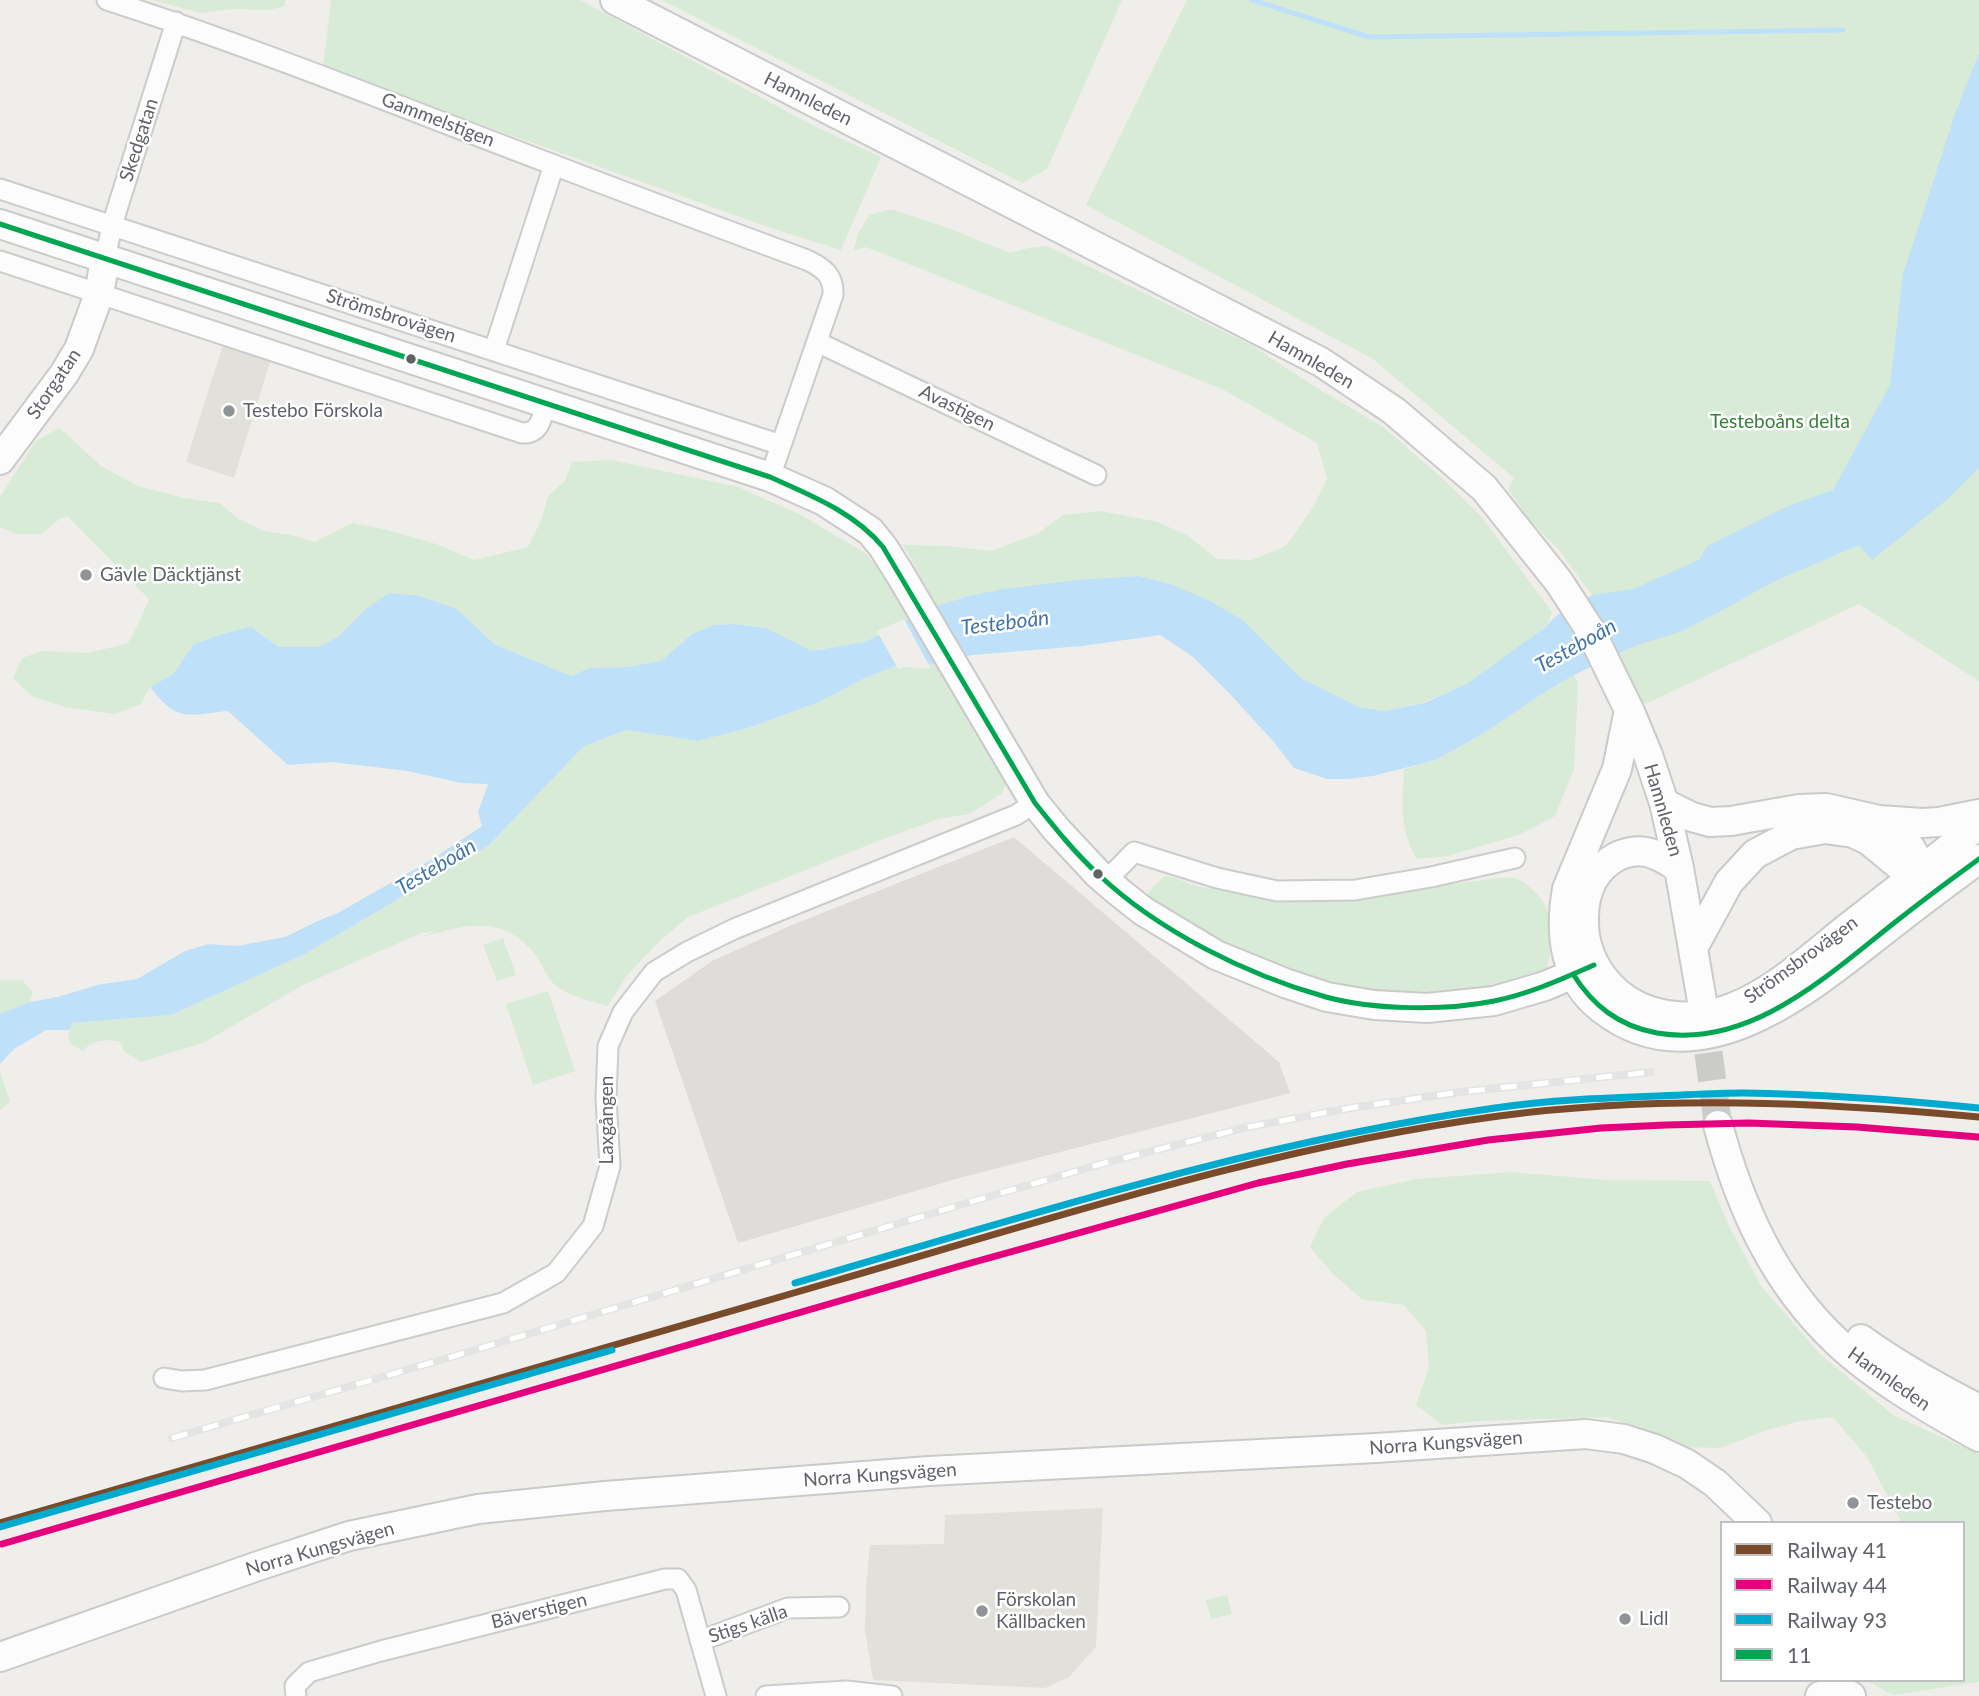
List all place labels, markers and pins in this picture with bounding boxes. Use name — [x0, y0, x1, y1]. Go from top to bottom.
unlabelled marker — [404, 352, 418, 366]
place label: Testebo Förskola — [243, 400, 383, 422]
marker: Testebo Förskola — [221, 403, 237, 419]
place label: Gävle Däcktjänst — [100, 564, 241, 586]
marker: Gävle Däcktjänst — [78, 567, 94, 583]
unlabelled marker — [1091, 867, 1105, 881]
place label: Testebo — [1867, 1492, 1932, 1514]
marker: Testebo — [1845, 1495, 1861, 1511]
place label: Förskolan Källbacken — [996, 1589, 1086, 1633]
marker: Förskolan Källbacken — [974, 1603, 990, 1619]
place label: Lidl — [1639, 1608, 1668, 1630]
marker: Lidl — [1617, 1611, 1633, 1627]

